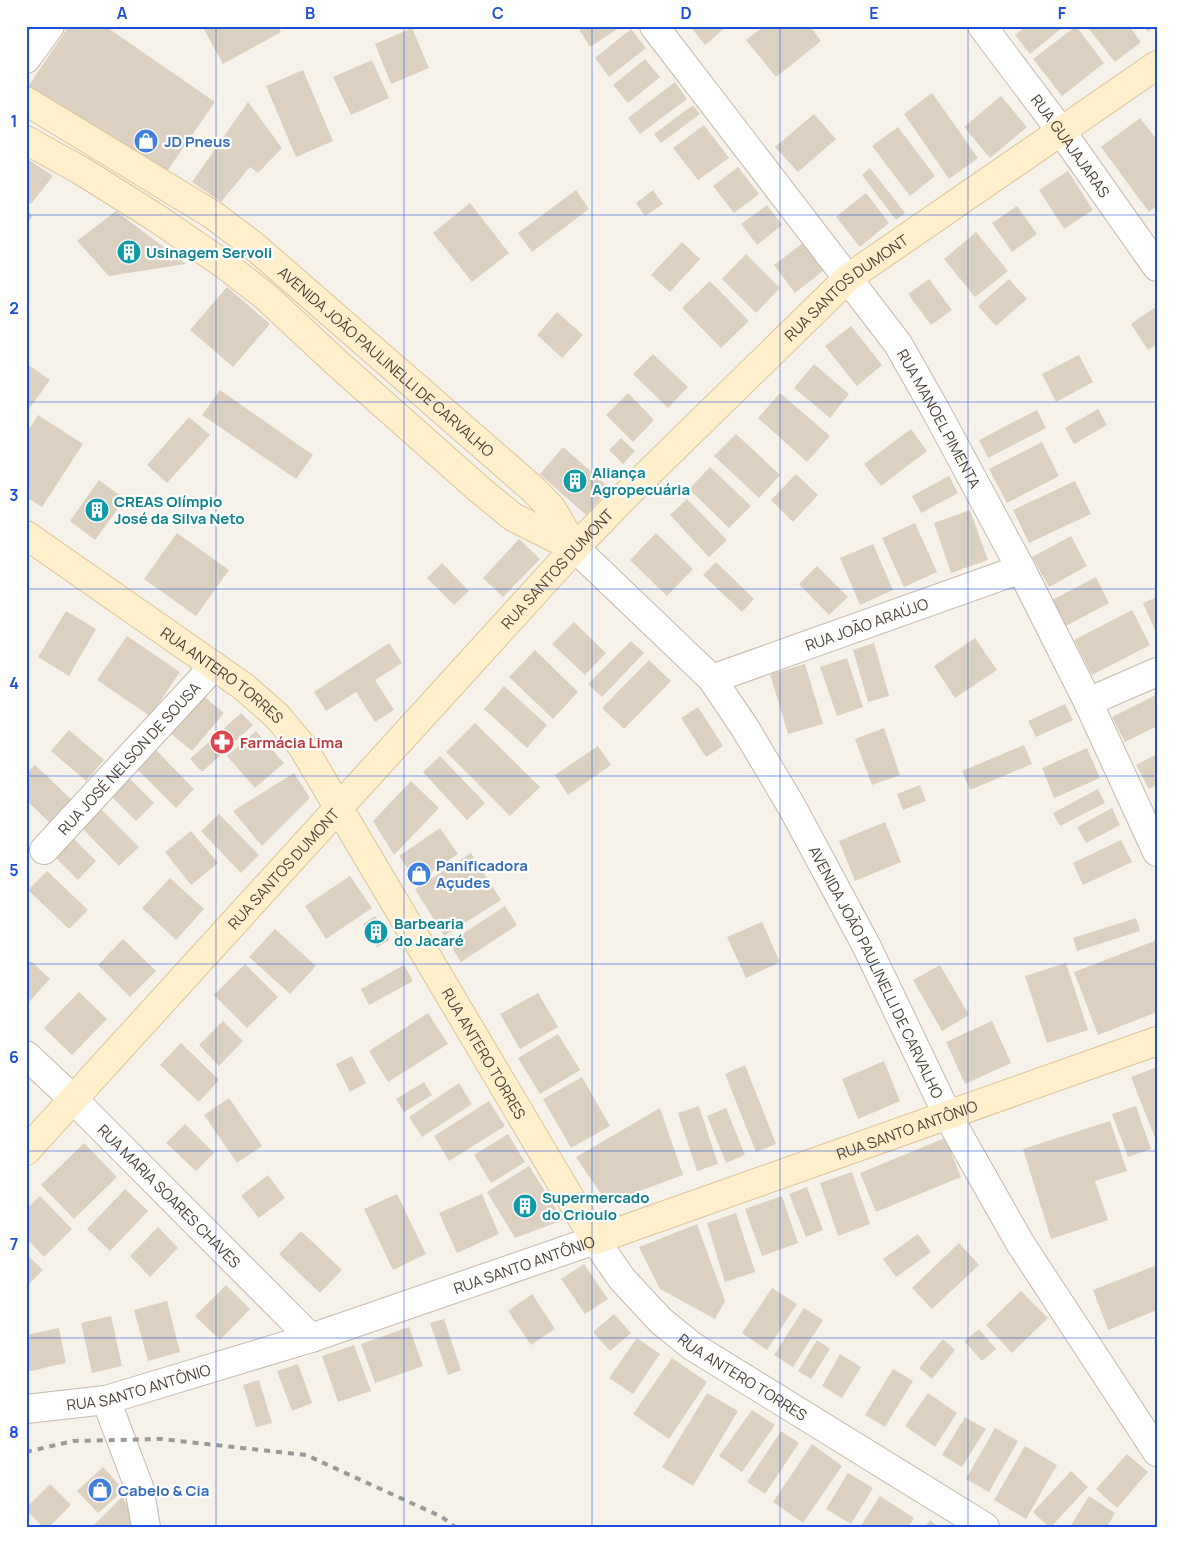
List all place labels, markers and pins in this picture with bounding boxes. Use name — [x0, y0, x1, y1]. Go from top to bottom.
shop icon: JD Pneus — [133, 128, 159, 154]
place label: JD Pneus — [164, 131, 230, 152]
building icon: Usinagem Servoli — [116, 239, 142, 265]
place label: Usinagem Servoli — [146, 242, 272, 263]
place label: Aliança Agropecuária — [592, 462, 690, 500]
building icon: Aliança Agropecuária — [562, 468, 588, 494]
place label: CREAS Olímpio José da Silva Neto — [114, 491, 245, 529]
building icon: CREAS Olímpio José da Silva Neto — [84, 497, 110, 523]
pharmacy icon: Farmácia Lima — [209, 729, 235, 755]
place label: Farmácia Lima — [240, 732, 343, 753]
place label: Panificadora Açudes — [436, 855, 528, 893]
shop icon: Panificadora Açudes — [406, 861, 432, 887]
place label: Barbearia do Jacaré — [394, 913, 464, 951]
building icon: Barbearia do Jacaré — [363, 919, 389, 945]
place label: Supermercado do Crioulo — [542, 1187, 649, 1225]
building icon: Supermercado do Crioulo — [512, 1193, 538, 1219]
shop icon: Cabelo & Cia — [87, 1477, 113, 1503]
place label: Cabelo & Cia — [118, 1480, 209, 1501]

